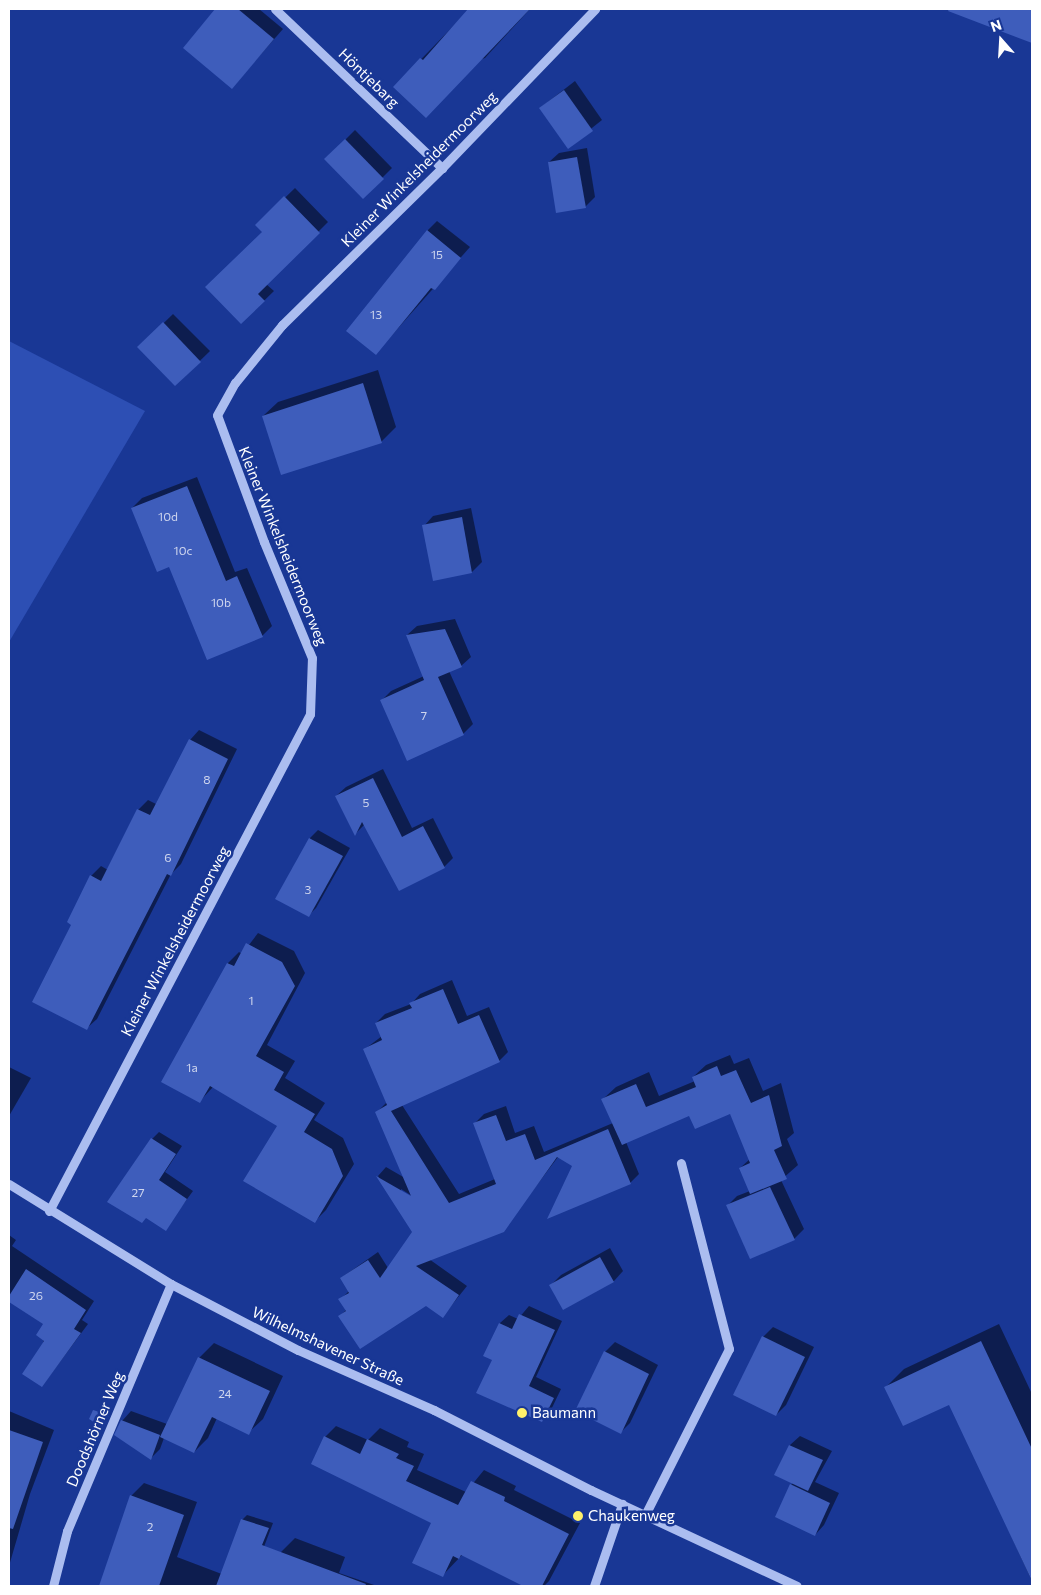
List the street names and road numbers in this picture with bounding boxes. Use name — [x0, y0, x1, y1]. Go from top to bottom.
street label: Höntjebarg — [335, 45, 403, 111]
street label: Kleiner Winkelsheidermoorweg — [337, 87, 501, 251]
street label: Kleiner Winkelsheidermoorweg — [235, 444, 331, 648]
street label: Kleiner Winkelsheidermoorweg — [117, 843, 233, 1039]
street label: Wilhelmshavener Straße — [249, 1303, 407, 1389]
street label: Doodshörner Weg — [63, 1369, 127, 1489]

